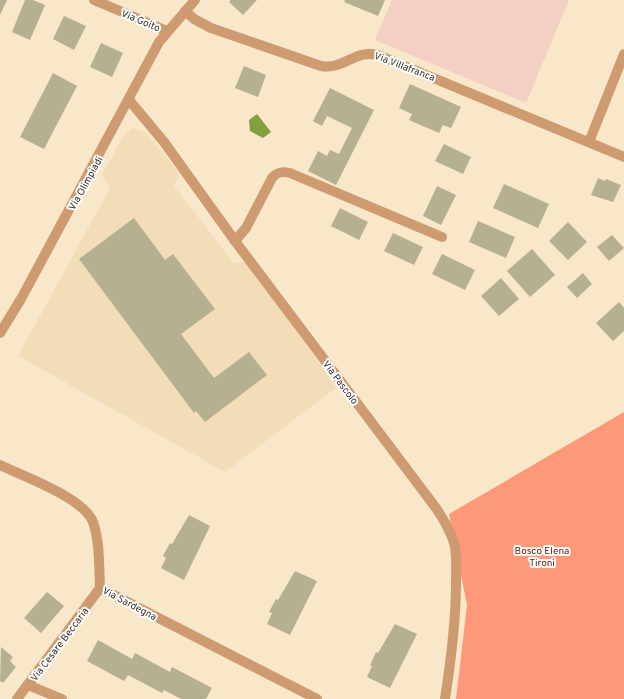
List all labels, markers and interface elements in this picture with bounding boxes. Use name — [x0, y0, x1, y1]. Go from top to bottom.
street label: Via Goito — [119, 7, 162, 36]
street label: Via Villafranca — [372, 50, 437, 85]
street label: Via Olimpiadi — [66, 155, 106, 213]
street label: Via Pascolo — [319, 358, 361, 408]
park label: Bosco Elena Tironi — [515, 545, 569, 570]
street label: Via Sardegna — [100, 585, 159, 624]
street label: Via Cesare Beccaria — [28, 605, 92, 684]

